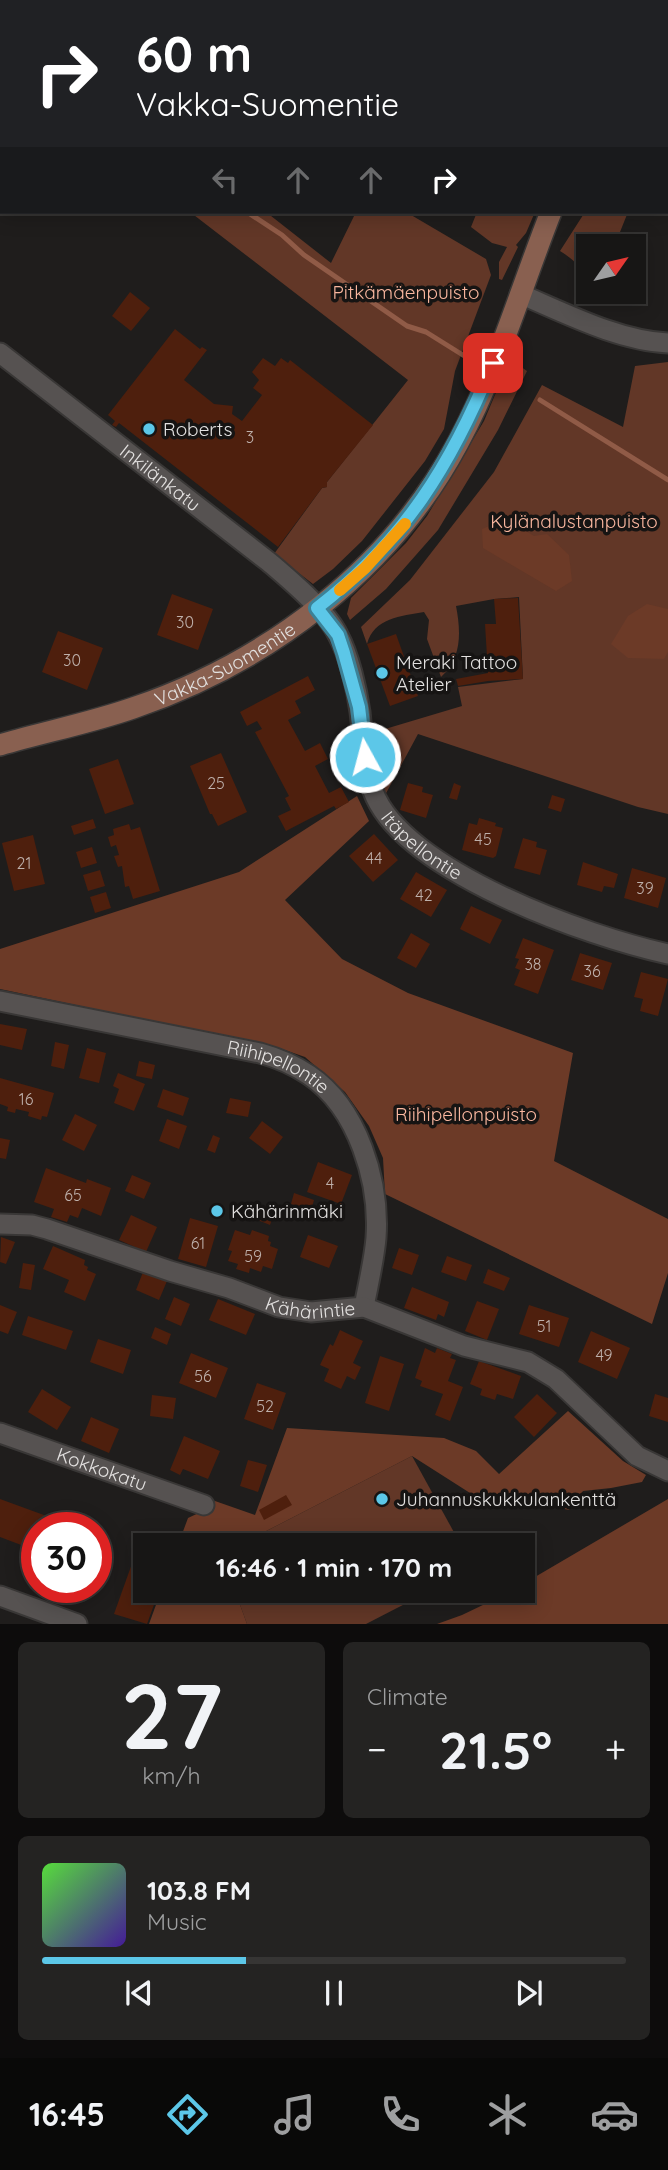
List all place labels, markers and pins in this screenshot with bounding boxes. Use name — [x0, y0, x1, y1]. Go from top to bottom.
pin — [463, 333, 523, 393]
place label: Roberts — [163, 417, 232, 441]
marker: Roberts — [141, 421, 157, 437]
place label: Meraki Tattoo Atelier — [396, 650, 517, 696]
marker: Meraki Tattoo Atelier — [374, 665, 390, 681]
place label: Kähärinmäki — [231, 1199, 343, 1223]
marker: Kähärinmäki — [209, 1203, 225, 1219]
place label: Juhannuskukkulankenttä — [396, 1487, 616, 1511]
marker: Juhannuskukkulankenttä — [374, 1491, 390, 1507]

